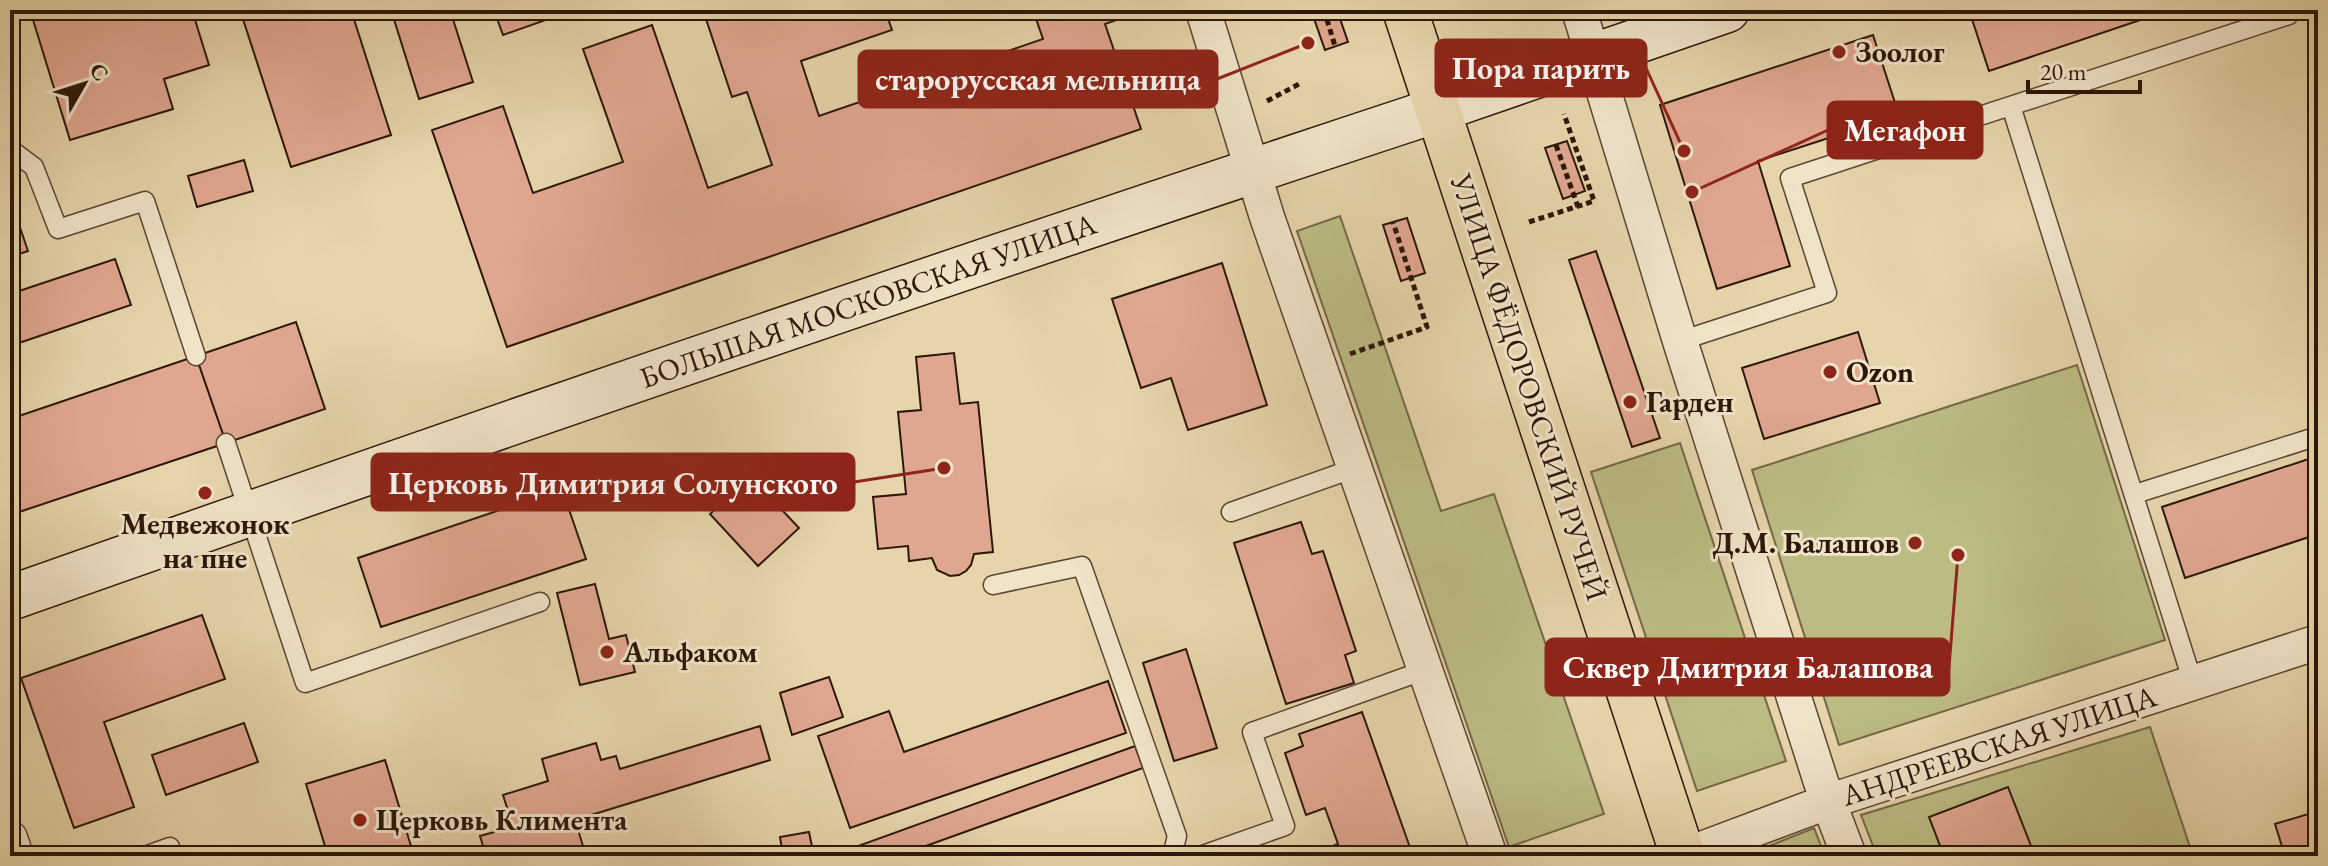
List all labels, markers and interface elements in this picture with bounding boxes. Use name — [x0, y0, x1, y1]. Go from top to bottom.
place label: Зоолог — [1855, 32, 1945, 71]
callout: Пора парить — [1436, 40, 1646, 96]
marker: Зоолог — [1830, 43, 1848, 61]
north arrow — [44, 44, 124, 124]
scale bar — [2028, 44, 2140, 94]
text: Пора парить — [1452, 47, 1630, 89]
callout: старорусская мельница — [859, 51, 1217, 107]
text: 20 m — [2040, 56, 2087, 87]
text: С — [83, 57, 115, 87]
text: старорусская мельница — [875, 58, 1202, 100]
callout: Мегафон — [1828, 102, 1982, 158]
text: Мегафон — [1844, 109, 1966, 151]
street label: УЛИЦА ФЁДОРОВСКИЙ РУЧЕЙ — [1442, 168, 1617, 605]
street label: БОЛЬШАЯ МОСКОВСКАЯ УЛИЦА — [634, 204, 1102, 397]
place label: Ozon — [1846, 352, 1914, 391]
marker: Ozon — [1821, 363, 1839, 381]
place label: Гарден — [1646, 382, 1734, 421]
marker: Гарден — [1621, 393, 1639, 411]
callout: Церковь Димитрия Солунского — [372, 454, 854, 510]
text: Церковь Димитрия Солунского — [388, 462, 838, 504]
marker: Медвежонок на пне — [196, 484, 214, 502]
place label: Медвежонок на пне — [120, 504, 290, 577]
place label: Д.М. Балашов — [1712, 523, 1899, 562]
marker: Д.М. Балашов — [1906, 534, 1924, 552]
place label: Альфаком — [622, 632, 758, 671]
callout: Сквер Дмитрия Балашова — [1546, 639, 1949, 695]
marker: Альфаком — [598, 643, 616, 661]
text: Сквер Дмитрия Балашова — [1563, 646, 1934, 688]
street label: АНДРЕЕВСКАЯ УЛИЦА — [1836, 676, 2161, 815]
place label: Церковь Климента — [376, 800, 628, 839]
marker: Церковь Климента — [351, 811, 369, 829]

